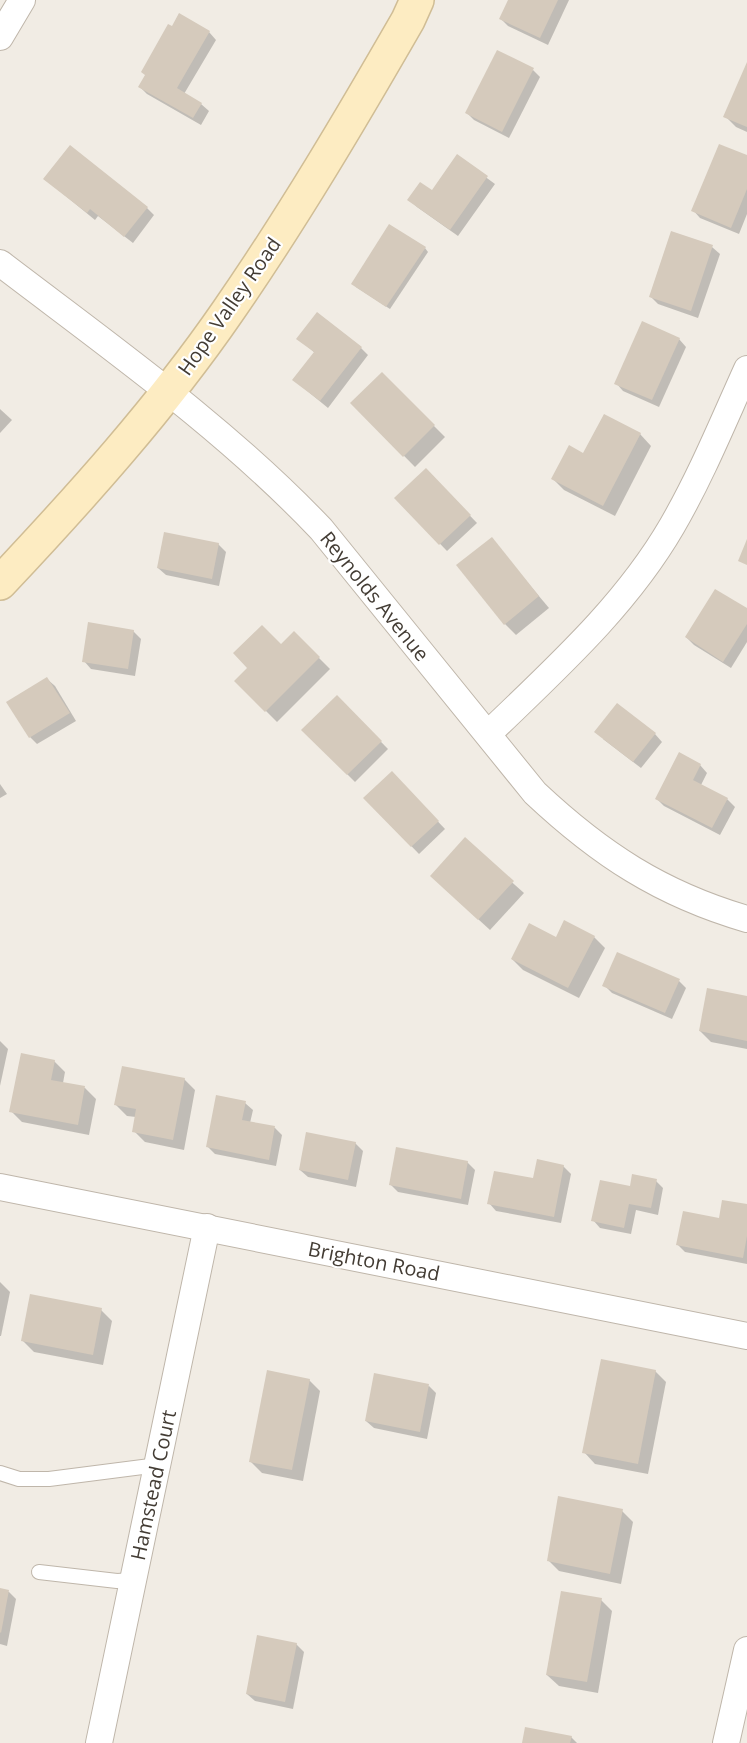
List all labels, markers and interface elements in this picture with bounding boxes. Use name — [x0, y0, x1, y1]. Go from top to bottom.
street label: Hope Valley Road — [171, 232, 287, 380]
street label: Reynolds Avenue — [314, 526, 436, 666]
street label: Brighton Road — [306, 1235, 442, 1287]
street label: Hamstead Court — [124, 1407, 182, 1563]

